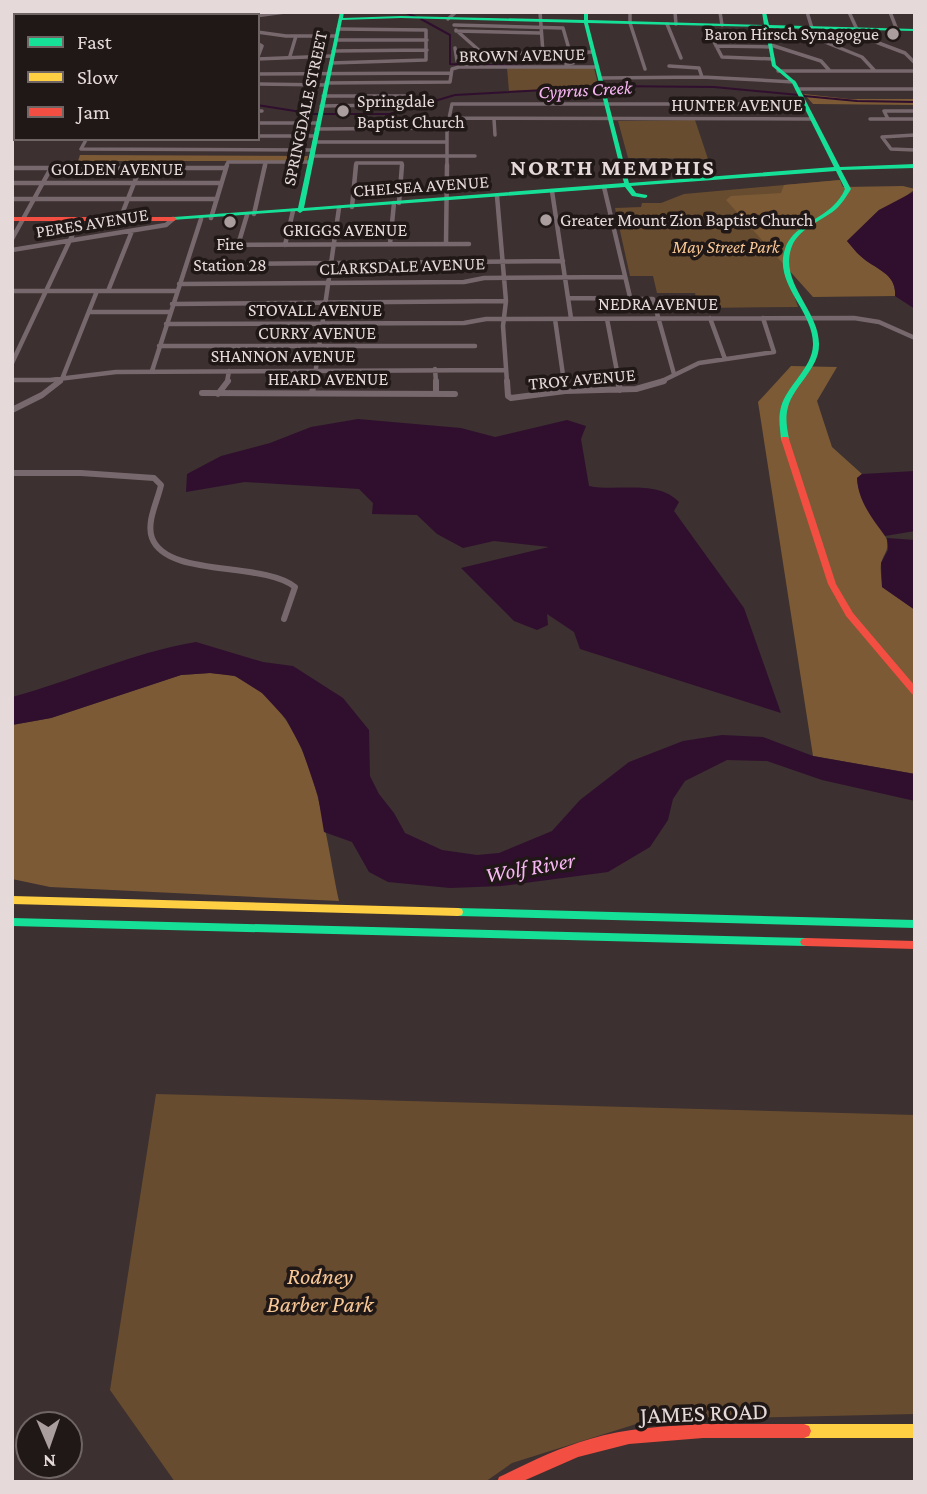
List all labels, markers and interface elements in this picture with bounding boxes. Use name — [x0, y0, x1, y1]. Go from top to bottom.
legend — [14, 14, 259, 140]
place label: Baron Hirsch Synagogue — [704, 24, 879, 44]
marker: Baron Hirsch Synagogue — [885, 26, 901, 42]
street label: SPRINGDALE STREET — [279, 29, 331, 187]
text: Fast — [77, 30, 113, 54]
street label: BROWN AVENUE — [459, 44, 586, 66]
text: Slow — [77, 65, 119, 89]
water label: Cyprus Creek — [538, 77, 633, 102]
place label: Springdale Baptist Church — [357, 91, 465, 132]
street label: HUNTER AVENUE — [671, 95, 803, 115]
text: Jam — [75, 100, 110, 124]
marker: Springdale Baptist Church — [335, 103, 351, 119]
district label: NORTH MEMPHIS — [510, 154, 716, 180]
street label: GOLDEN AVENUE — [51, 159, 184, 179]
street label: CHELSEA AVENUE — [352, 171, 490, 201]
street label: PERES AVENUE — [34, 204, 150, 242]
place label: Greater Mount Zion Baptist Church — [560, 210, 814, 230]
marker: Greater Mount Zion Baptist Church — [538, 212, 554, 228]
marker: Fire Station 28 — [222, 214, 238, 230]
street label: GRIGGS AVENUE — [283, 220, 408, 240]
place label: Fire Station 28 — [193, 234, 267, 275]
park label: May Street Park — [671, 237, 781, 257]
street label: CLARKSDALE AVENUE — [319, 253, 486, 279]
street label: NEDRA AVENUE — [598, 294, 718, 314]
street label: STOVALL AVENUE — [248, 300, 382, 320]
street label: CURRY AVENUE — [258, 323, 376, 343]
street label: SHANNON AVENUE — [211, 346, 356, 366]
street label: TROY AVENUE — [528, 364, 637, 394]
street label: HEARD AVENUE — [268, 369, 388, 389]
water label: Wolf River — [483, 846, 578, 888]
park label: Rodney Barber Park — [267, 1262, 375, 1317]
street label: JAMES ROAD — [637, 1397, 768, 1428]
north arrow — [14, 1410, 84, 1480]
text: N — [43, 1451, 56, 1472]

